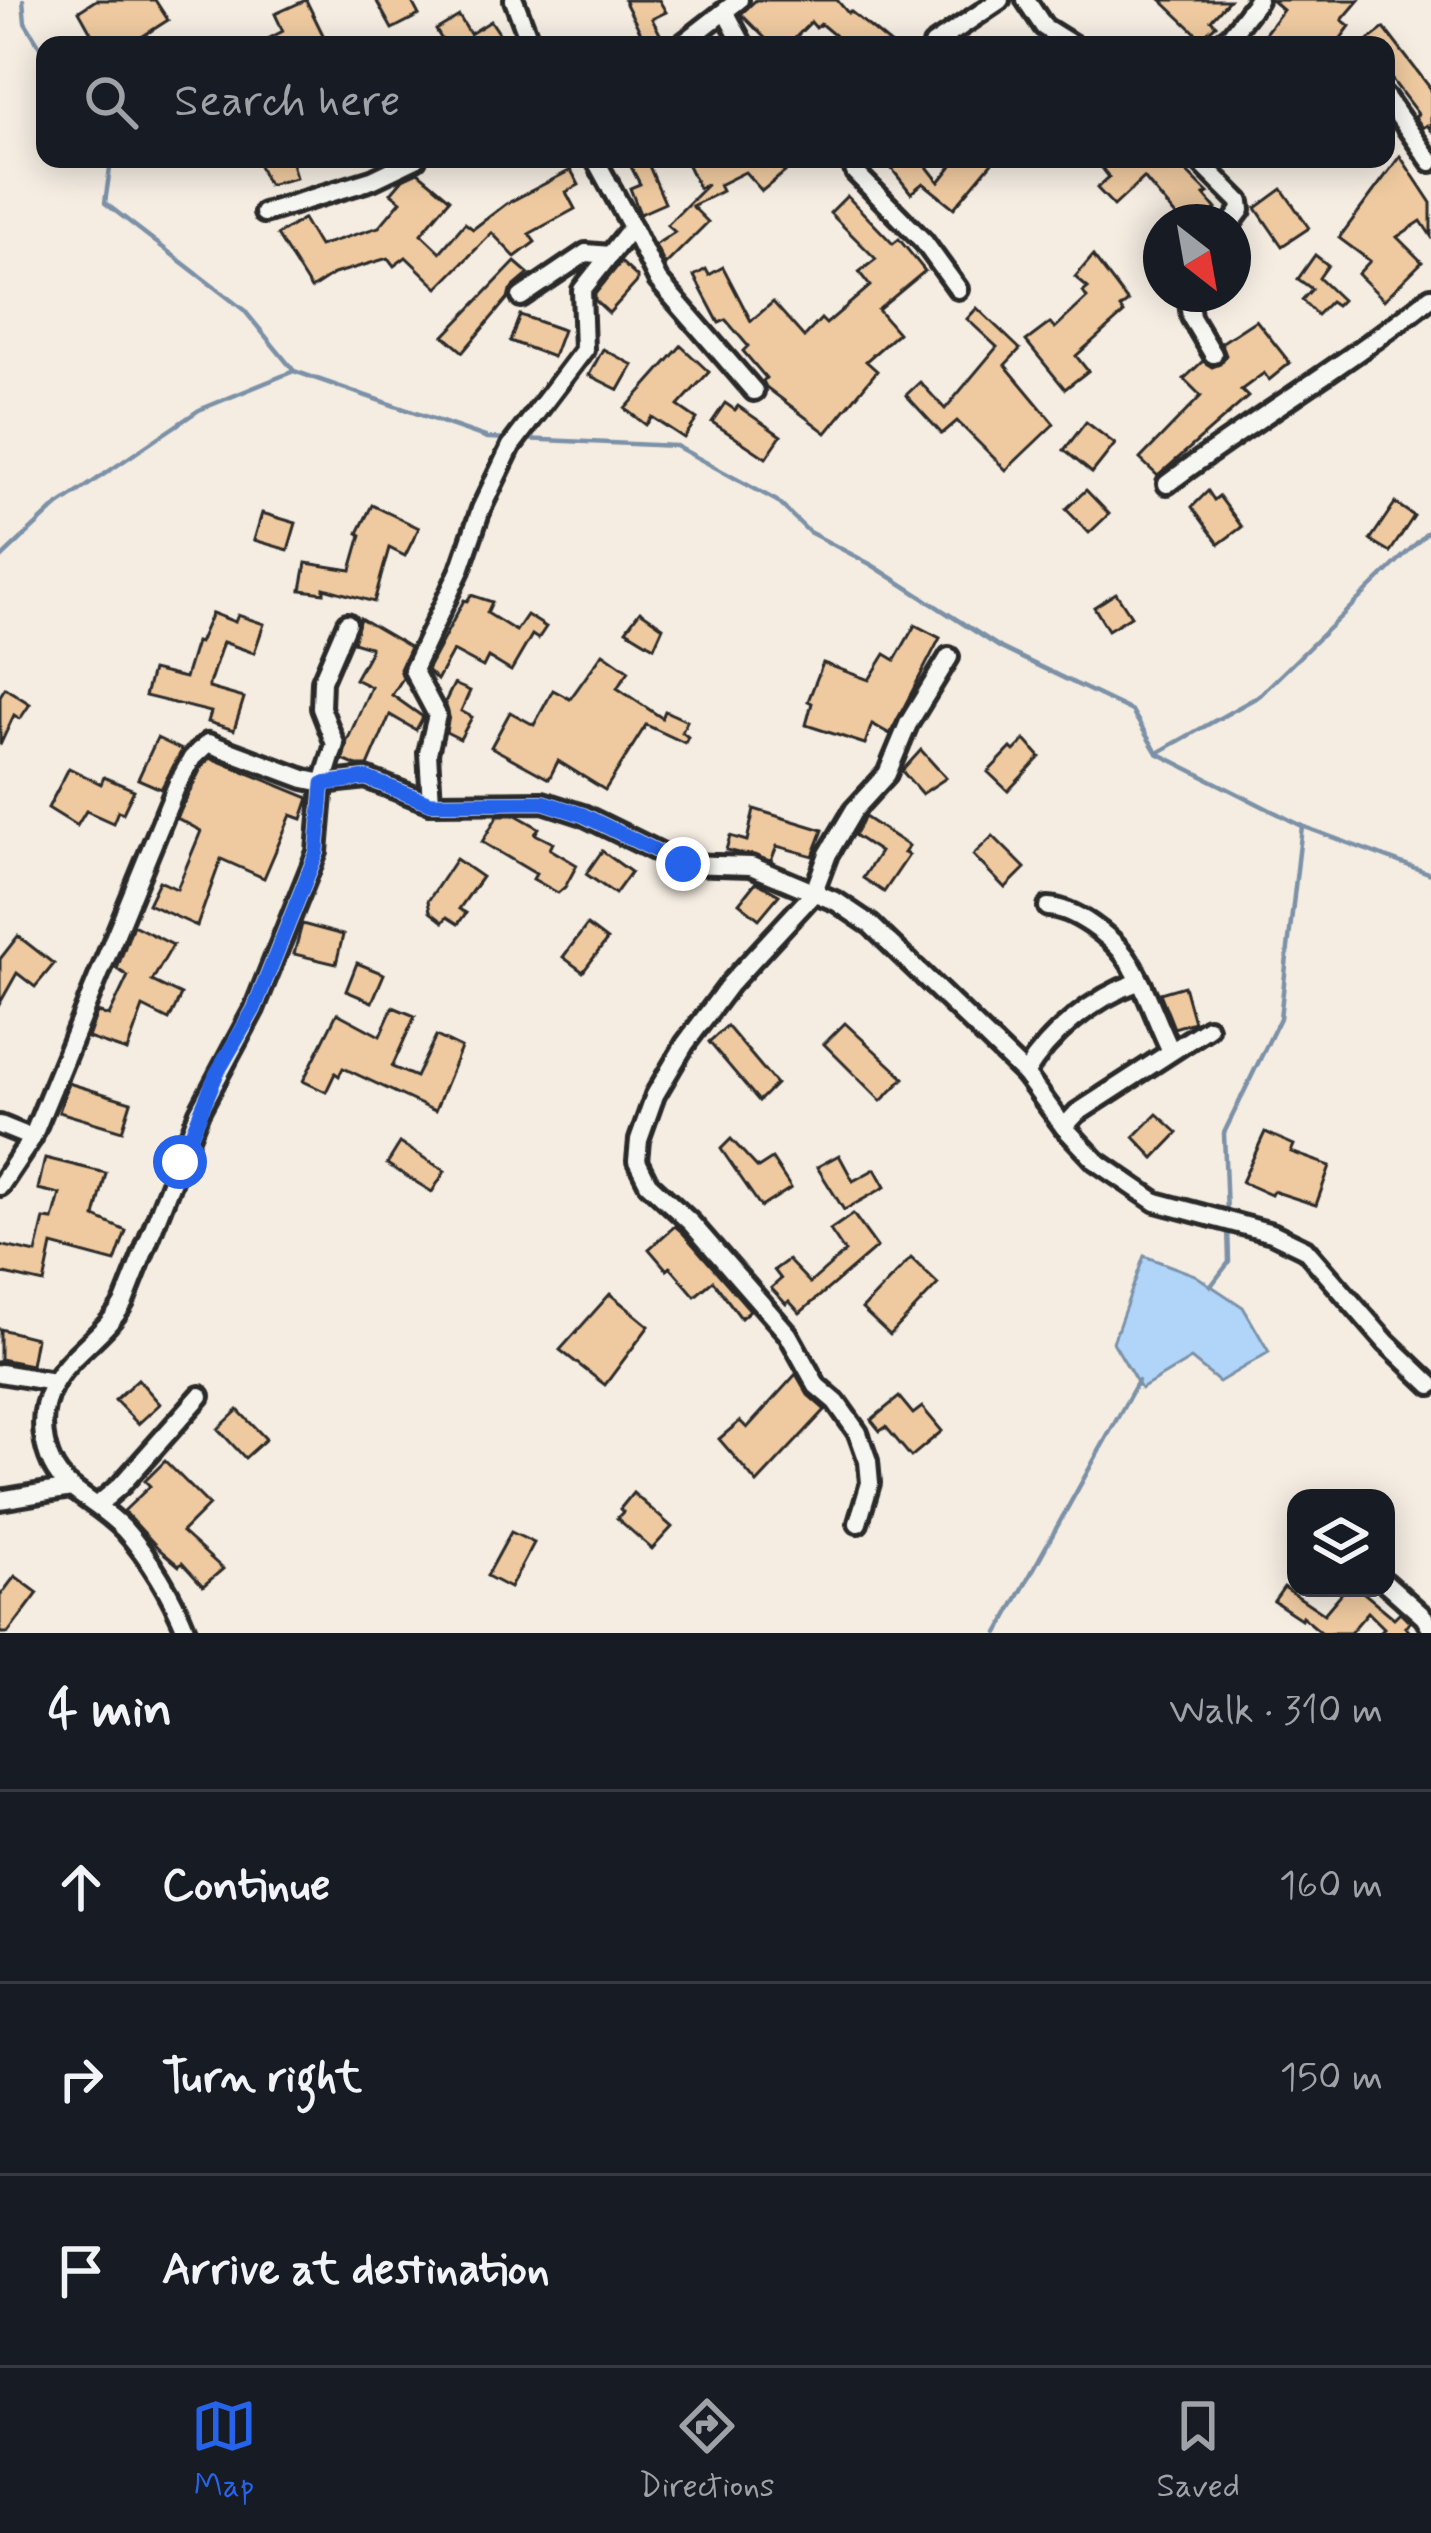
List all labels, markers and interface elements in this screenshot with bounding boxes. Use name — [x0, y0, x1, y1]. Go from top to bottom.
search box — [36, 36, 1395, 168]
icon: search — [78, 69, 144, 135]
text: Search here — [174, 73, 401, 132]
north arrow — [1143, 204, 1251, 312]
route end — [656, 837, 710, 891]
route start — [153, 1135, 207, 1189]
map controls — [1287, 1489, 1395, 1597]
button: layers — [1287, 1489, 1395, 1597]
text: 4 min — [48, 1678, 172, 1744]
text: Walk · 310 m — [1169, 1686, 1383, 1737]
icon: ahead — [48, 1854, 114, 1920]
text: Continue — [162, 1857, 330, 1916]
text: 160 m — [1279, 1861, 1383, 1912]
icon: right — [48, 2046, 114, 2112]
text: Turn right — [162, 2049, 362, 2108]
text: 150 m — [1280, 2053, 1383, 2104]
icon: arrive — [48, 2238, 114, 2304]
text: Arrive at destination — [162, 2241, 550, 2300]
tab: Map — [191, 2393, 257, 2509]
tab: Directions — [639, 2393, 775, 2509]
tab: Saved — [1157, 2393, 1240, 2509]

